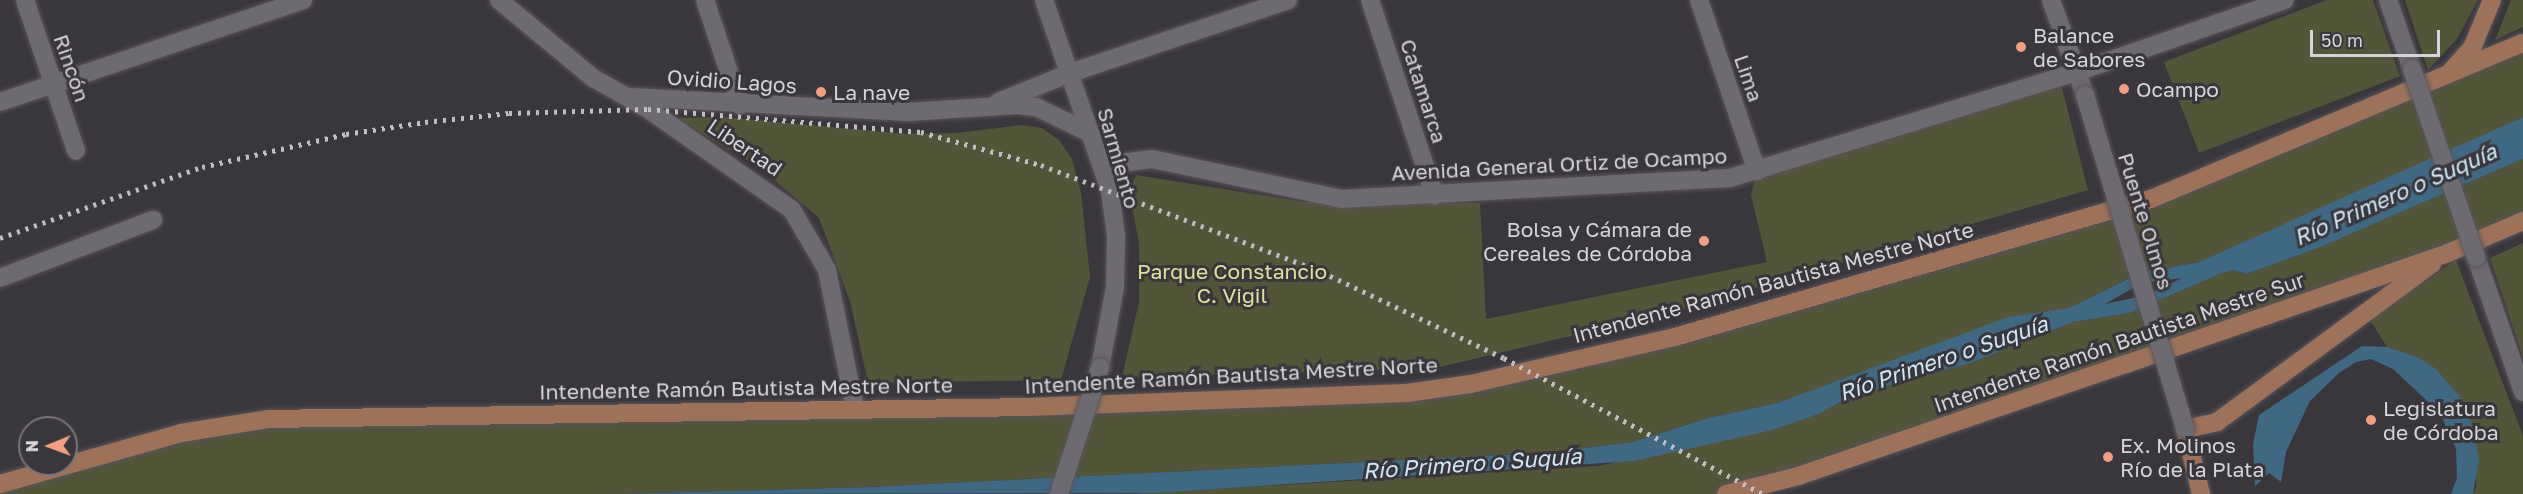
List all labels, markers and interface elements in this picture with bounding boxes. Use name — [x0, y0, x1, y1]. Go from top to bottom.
scale bar — [2313, 18, 2444, 56]
place label: Balance de Sabores — [2033, 22, 2145, 72]
text: 50 m — [2321, 29, 2363, 51]
street label: Rincón — [49, 31, 95, 105]
street label: Catamarca — [1395, 36, 1453, 146]
marker: Balance de Sabores — [2014, 40, 2028, 54]
street label: Lima — [1729, 51, 1769, 105]
street label: Ovidio Lagos — [666, 64, 798, 98]
place label: Ocampo — [2136, 76, 2219, 102]
place label: La nave — [833, 79, 910, 105]
marker: Ocampo — [2117, 82, 2131, 96]
marker: La nave — [814, 85, 828, 99]
street label: Sarmiento — [1093, 105, 1145, 211]
street label: Libertad — [703, 113, 787, 181]
water label: Río Primero o Suquía — [2290, 137, 2500, 251]
street label: Avenida General Ortiz de Ocampo — [1390, 143, 1728, 185]
street label: Puente Olmos — [2113, 150, 2179, 292]
place label: Bolsa y Cámara de Cereales de Córdoba — [1483, 216, 1692, 266]
street label: Intendente Ramón Bautista Mestre Norte — [1570, 216, 1976, 348]
marker: Bolsa y Cámara de Cereales de Córdoba — [1697, 234, 1711, 248]
park label: Parque Constancio C. Vigil — [1137, 258, 1327, 308]
street label: Intendente Ramón Bautista Mestre Sur — [1930, 267, 2308, 417]
water label: Río Primero o Suquía — [1835, 310, 2051, 406]
street label: Intendente Ramón Bautista Mestre Norte — [1024, 352, 1438, 398]
street label: Intendente Ramón Bautista Mestre Norte — [539, 372, 953, 404]
place label: Legislatura de Córdoba — [2383, 395, 2498, 445]
marker: Legislatura de Córdoba — [2364, 413, 2378, 427]
north arrow — [18, 416, 78, 476]
place label: Ex. Molinos Río de la Plata — [2120, 432, 2264, 482]
text: N — [22, 440, 42, 453]
water label: Río Primero o Suquía — [1362, 442, 1582, 484]
marker: Ex. Molinos Río de la Plata — [2101, 450, 2115, 464]

